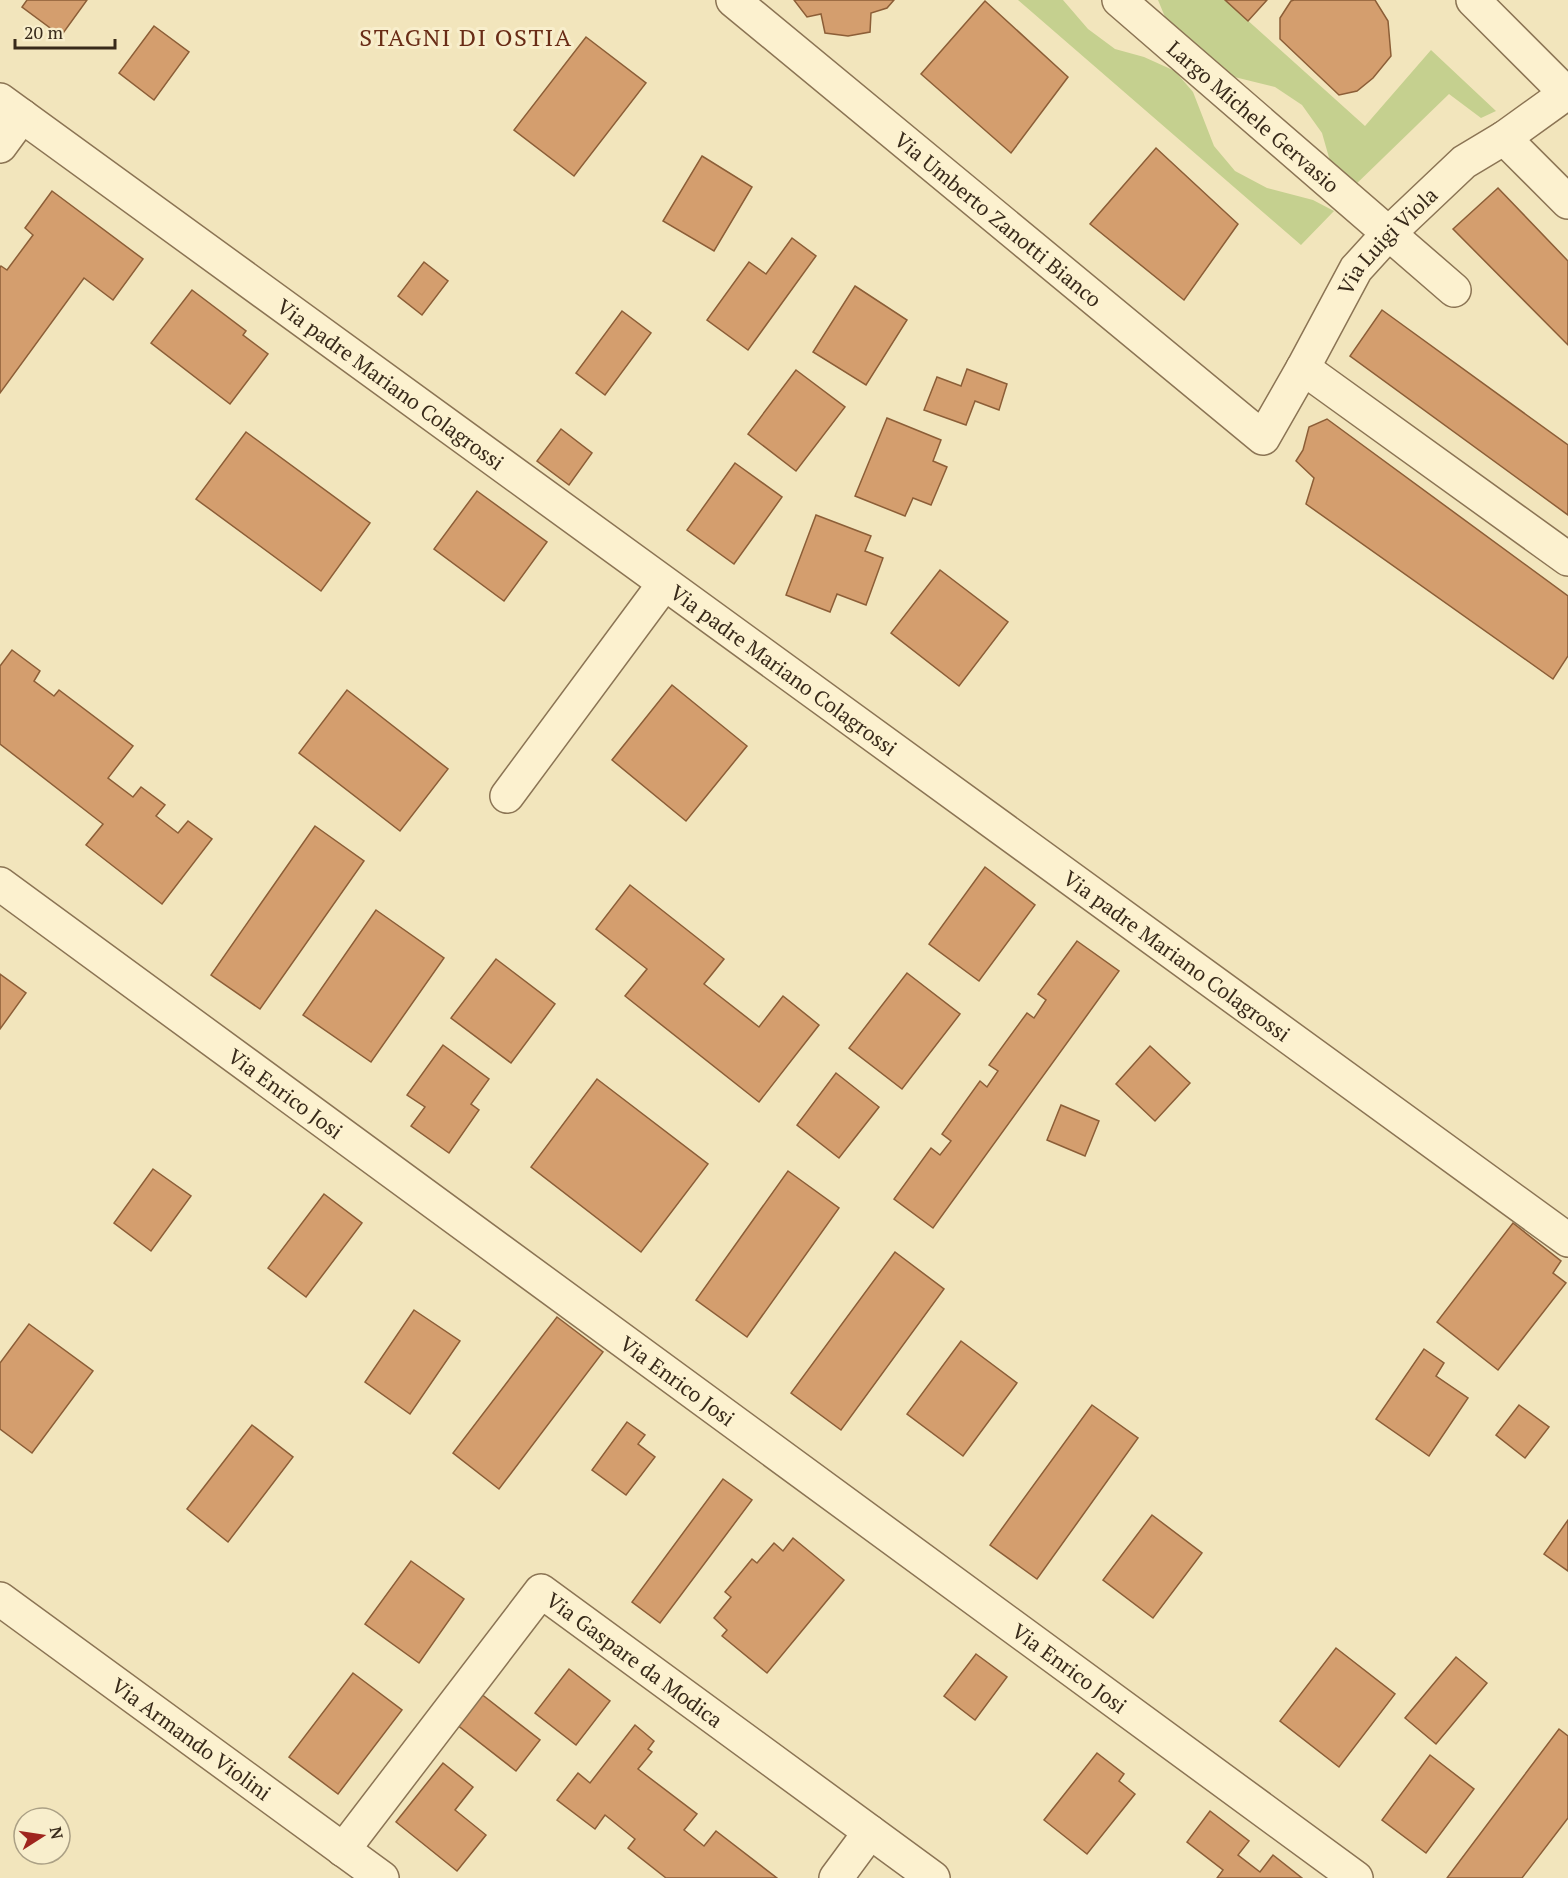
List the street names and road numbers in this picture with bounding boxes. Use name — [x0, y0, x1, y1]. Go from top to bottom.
street label: Largo Michele Gervasio — [1162, 34, 1346, 199]
street label: Via Umberto Zanotti Bianco — [889, 125, 1108, 313]
street label: Via Luigi Viola — [1331, 180, 1444, 300]
street label: Via padre Mariano Colagrossi — [272, 292, 510, 476]
street label: Via padre Mariano Colagrossi — [665, 578, 903, 762]
street label: Via padre Mariano Colagrossi — [1058, 864, 1296, 1048]
street label: Via Enrico Josi — [222, 1042, 349, 1145]
street label: Via Enrico Josi — [614, 1329, 741, 1432]
street label: Via Gaspare da Modica — [541, 1585, 729, 1734]
street label: Via Enrico Josi — [1006, 1616, 1133, 1719]
street label: Via Armando Violini — [106, 1671, 277, 1806]

